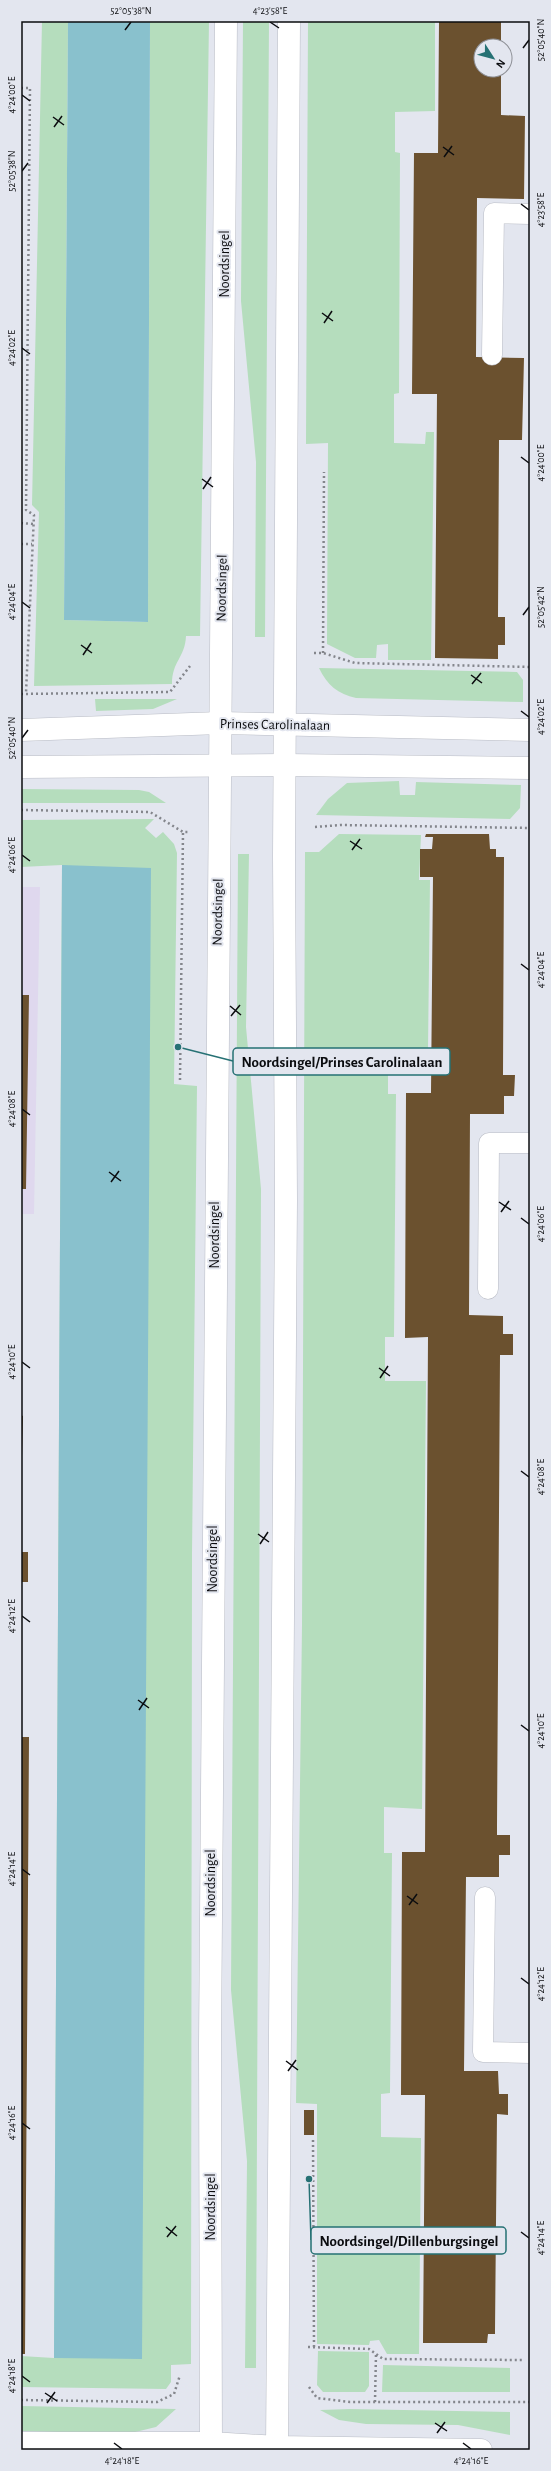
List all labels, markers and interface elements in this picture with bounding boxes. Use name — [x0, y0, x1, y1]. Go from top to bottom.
text: 52°05'38"N — [110, 6, 152, 16]
text: 4°23'58"E — [253, 6, 287, 16]
text: 52°05'40"N — [536, 19, 546, 61]
north arrow — [473, 38, 513, 78]
text: N — [494, 57, 507, 70]
text: 4°24'00"E — [7, 76, 17, 113]
text: 52°05'38"N — [7, 150, 17, 192]
text: 4°23'58"E — [536, 193, 546, 227]
street label: Noordsingel — [218, 230, 232, 298]
text: 4°24'02"E — [7, 330, 17, 366]
text: 4°24'00"E — [536, 444, 546, 481]
street label: Noordsingel — [214, 554, 230, 622]
text: 4°24'04"E — [7, 584, 17, 620]
text: 52°05'42"N — [536, 586, 546, 628]
text: 4°24'02"E — [536, 699, 546, 735]
text: 52°05'40"N — [7, 717, 17, 759]
street label: Prinses Carolinalaan — [220, 717, 330, 733]
text: 4°24'06"E — [7, 837, 17, 873]
street label: Noordsingel — [210, 878, 226, 946]
text: 4°24'04"E — [536, 952, 546, 988]
callout: Noordsingel/Prinses Carolinalaan — [233, 1048, 450, 1075]
text: Noordsingel/Prinses Carolinalaan — [241, 1055, 443, 1070]
text: 4°24'08"E — [7, 1091, 17, 1127]
street label: Noordsingel — [208, 1201, 222, 1269]
text: 4°24'06"E — [536, 1206, 546, 1242]
text: 4°24'10"E — [7, 1344, 17, 1380]
text: 4°24'08"E — [536, 1459, 546, 1495]
street label: Noordsingel — [206, 1525, 220, 1593]
text: 4°24'12"E — [7, 1599, 17, 1633]
text: 4°24'10"E — [536, 1713, 546, 1749]
street label: Noordsingel — [204, 1849, 218, 1917]
text: 4°24'14"E — [7, 1852, 17, 1886]
text: 4°24'12"E — [536, 1967, 546, 2001]
text: 4°24'16"E — [7, 2106, 17, 2140]
street label: Noordsingel — [204, 2173, 218, 2241]
text: 4°24'14"E — [536, 2221, 546, 2255]
callout: Noordsingel/Dillenburgsingel — [311, 2227, 506, 2254]
text: Noordsingel/Dillenburgsingel — [319, 2234, 499, 2249]
text: 4°24'18"E — [7, 2359, 17, 2393]
text: 4°24'18"E — [105, 2456, 139, 2466]
text: 4°24'16"E — [454, 2456, 488, 2466]

